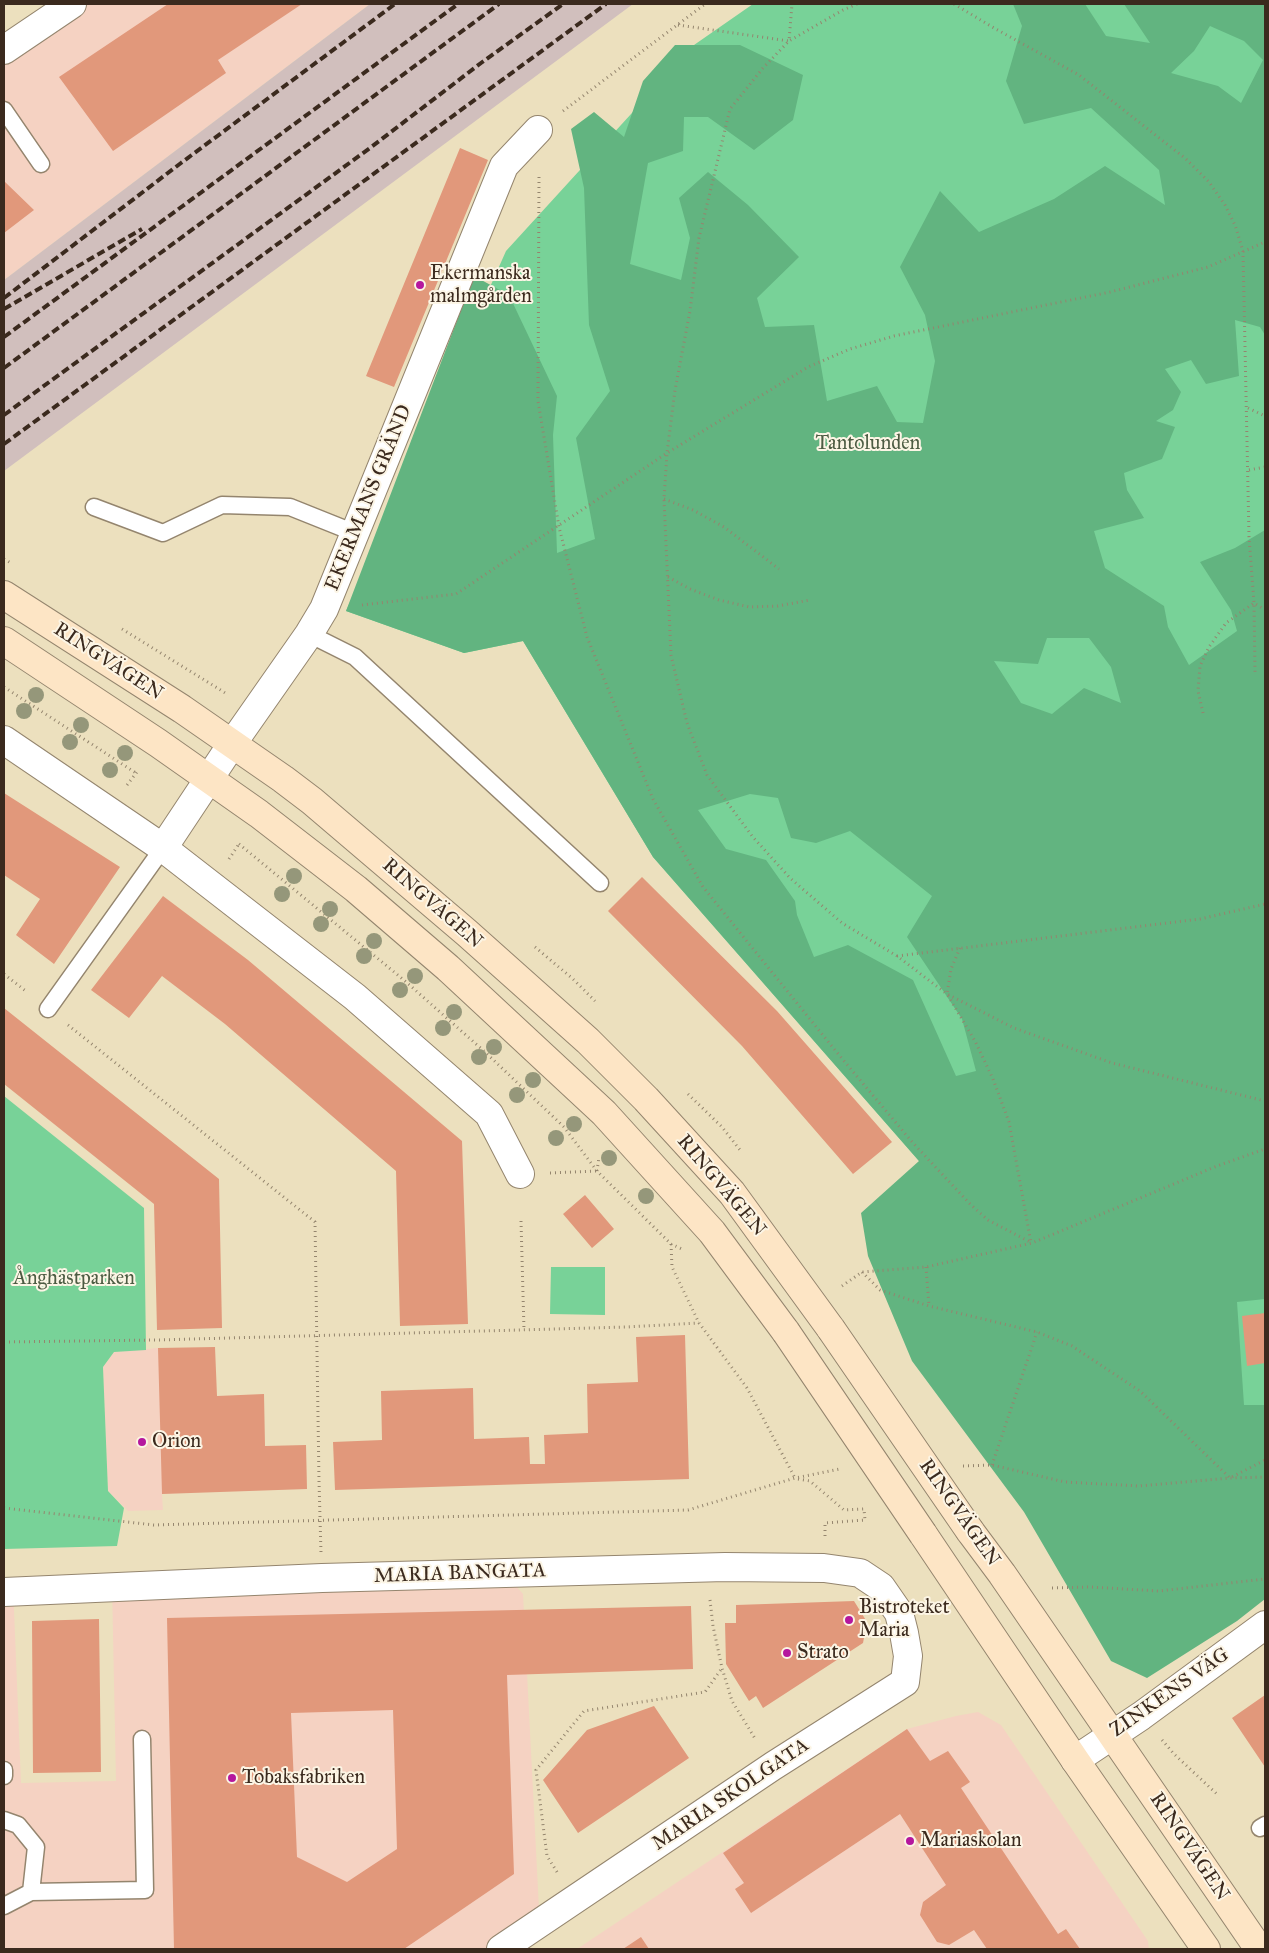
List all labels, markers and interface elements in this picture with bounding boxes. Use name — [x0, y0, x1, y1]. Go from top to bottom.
place label: Ekermanska malmgården — [430, 262, 532, 309]
marker: Ekermanska malmgården — [414, 279, 426, 291]
street label: EKERMANS GRÄND — [321, 401, 417, 595]
park label: Tantolunden — [816, 432, 920, 456]
street label: RINGVÄGEN — [49, 618, 167, 706]
street label: RINGVÄGEN — [377, 854, 487, 954]
street label: RINGVÄGEN — [671, 1130, 771, 1242]
park label: Ånghästparken — [13, 1267, 135, 1291]
place label: Orion — [152, 1430, 201, 1454]
marker: Orion — [136, 1436, 148, 1448]
street label: RINGVÄGEN — [913, 1455, 1005, 1571]
street label: MARIA BANGATA — [373, 1559, 547, 1589]
place label: Bistroteket Maria — [859, 1596, 950, 1643]
marker: Bistroteket Maria — [843, 1614, 855, 1626]
place label: Strato — [797, 1641, 849, 1665]
street label: ZINKENS VÄG — [1106, 1643, 1234, 1743]
marker: Strato — [781, 1647, 793, 1659]
street label: MARIA SKOLGATA — [648, 1734, 814, 1856]
place label: Tobaksfabriken — [242, 1766, 365, 1790]
marker: Tobaksfabriken — [226, 1772, 238, 1784]
street label: RINGVÄGEN — [1144, 1788, 1234, 1906]
place label: Mariaskolan — [920, 1829, 1022, 1853]
marker: Mariaskolan — [904, 1835, 916, 1847]

